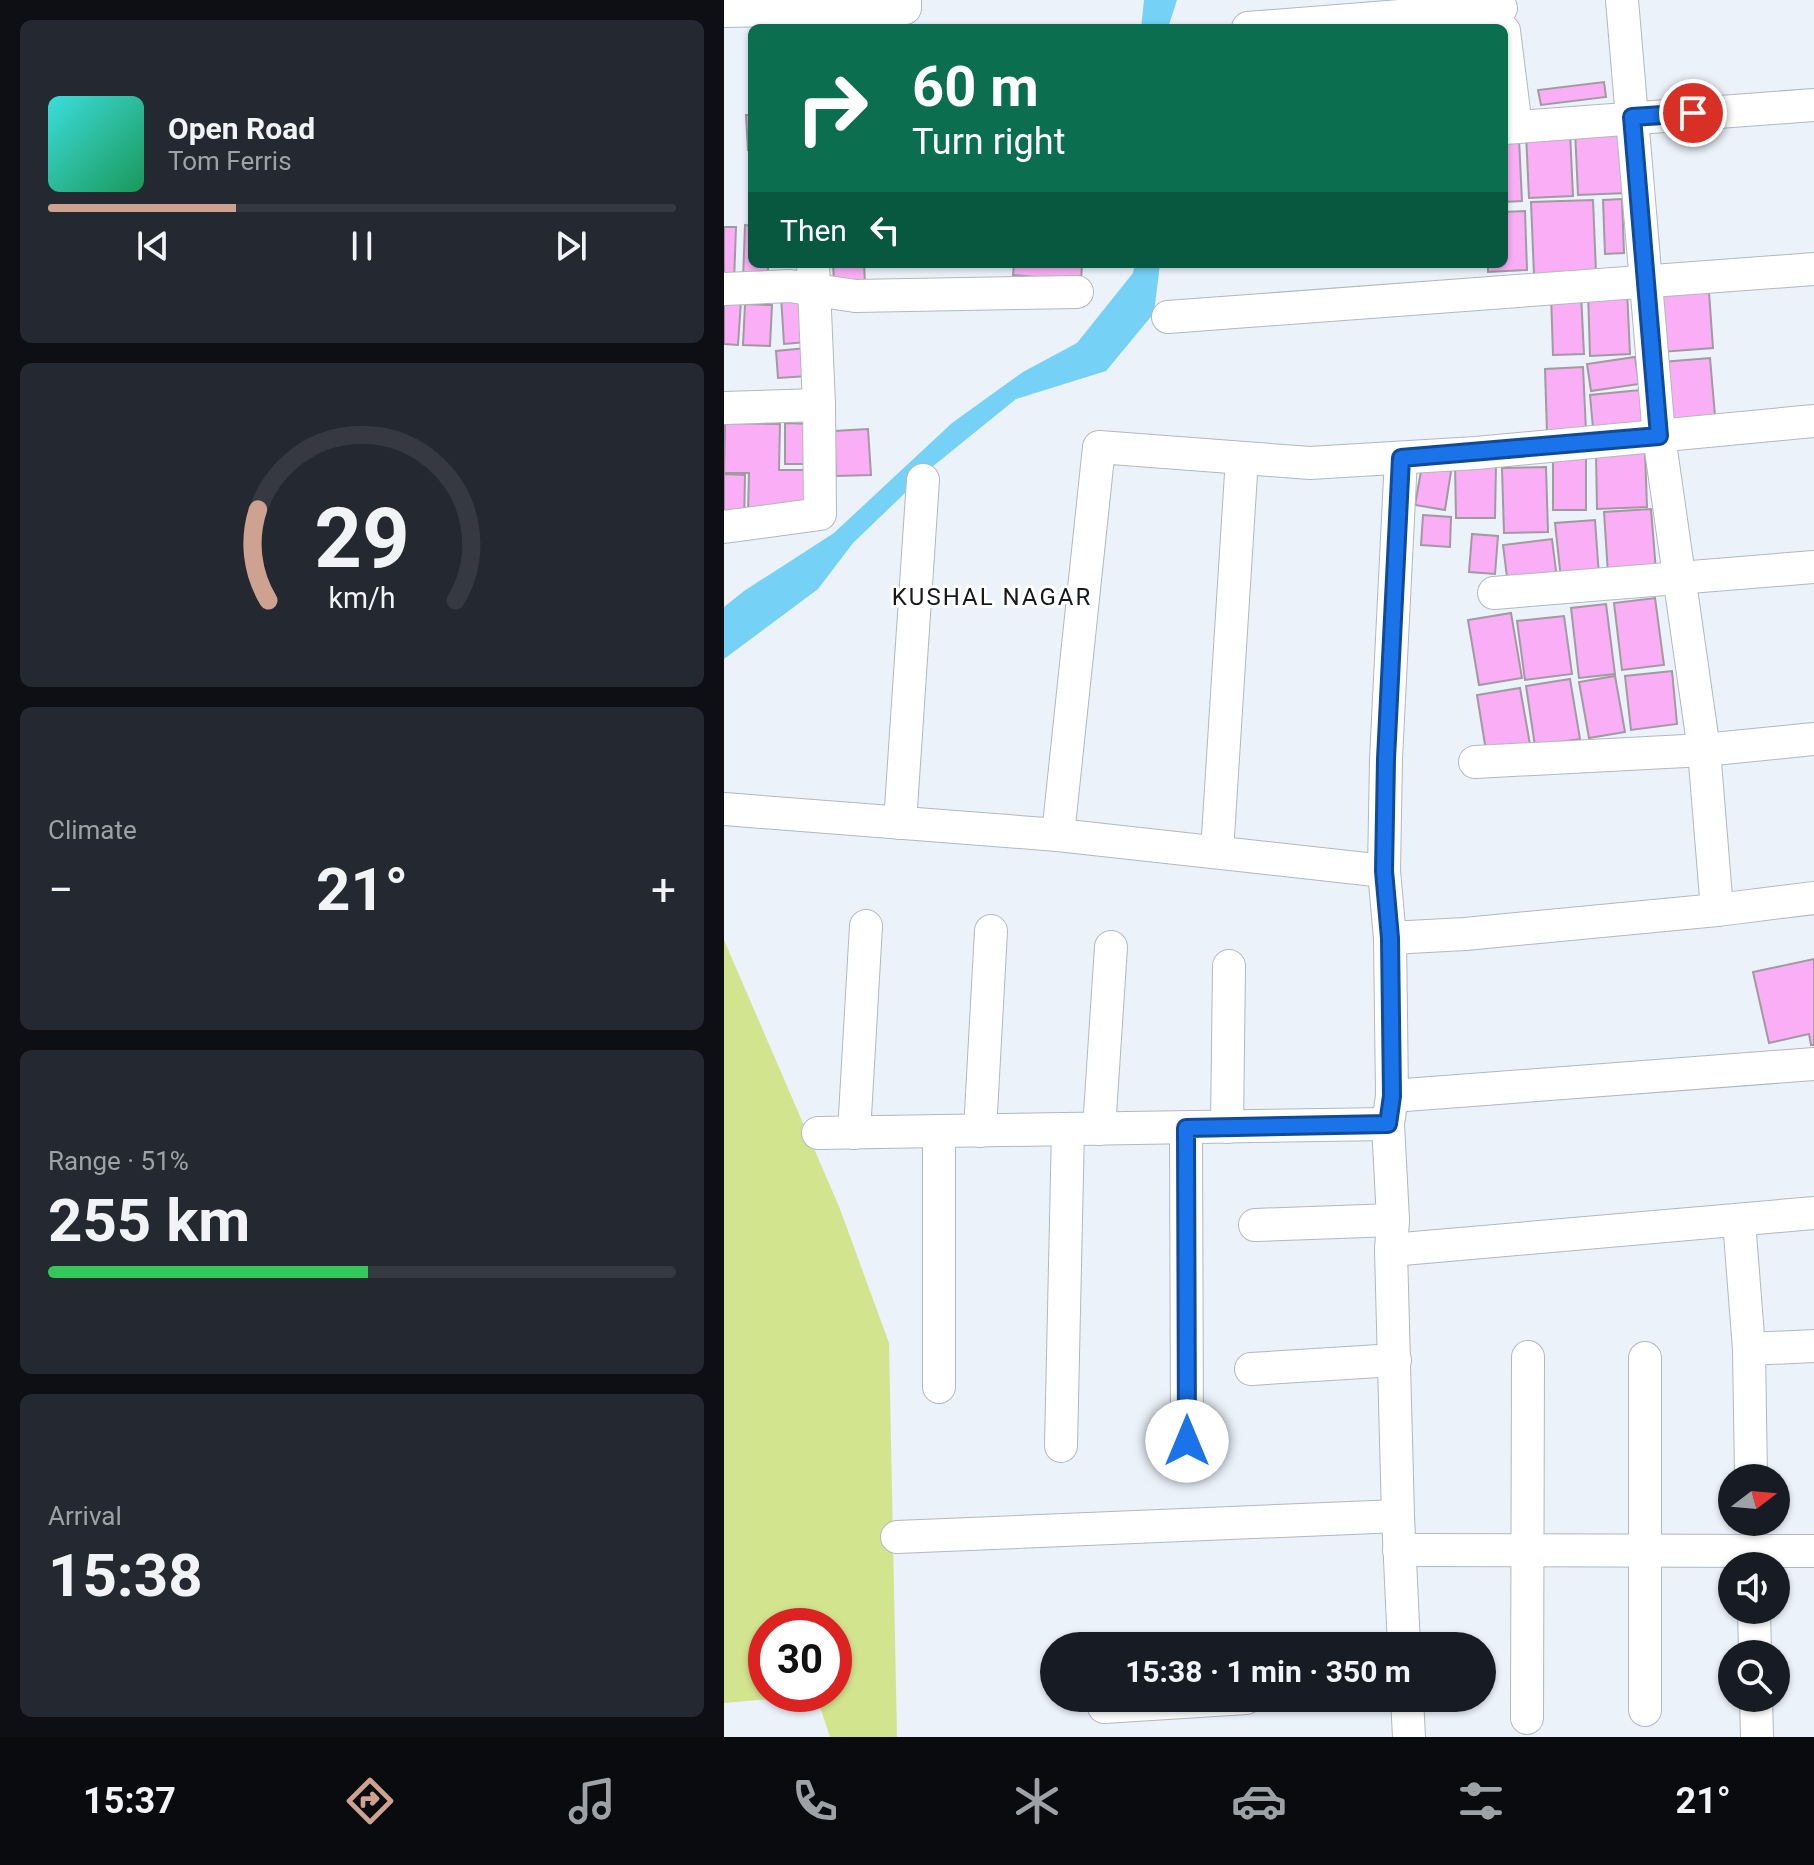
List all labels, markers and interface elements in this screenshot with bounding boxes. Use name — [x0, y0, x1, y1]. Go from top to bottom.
text: 60 m — [912, 54, 1039, 120]
icon: right — [780, 56, 884, 160]
pin — [1659, 79, 1727, 147]
icon: arrive — [1671, 91, 1715, 135]
text: Open Road — [168, 111, 315, 146]
text: Turn right — [912, 121, 1065, 163]
text: Tom Ferris — [168, 146, 292, 176]
icon: left — [863, 208, 907, 252]
text: Then — [780, 213, 847, 248]
icon: previous — [131, 224, 175, 268]
icon: pause — [340, 224, 384, 268]
icon: next — [549, 224, 593, 268]
text: 29 — [314, 490, 410, 587]
text: km/h — [328, 581, 396, 615]
district label: KUSHAL NAGAR — [892, 583, 1092, 611]
text: Climate — [48, 815, 137, 845]
text: 21° — [316, 854, 408, 925]
text: − — [48, 864, 73, 916]
text: + — [651, 864, 676, 916]
text: Range · 51% — [48, 1146, 189, 1176]
text: 255 km — [48, 1185, 250, 1256]
position arrow — [1145, 1399, 1229, 1483]
north arrow — [1718, 1464, 1790, 1536]
map controls — [1718, 1464, 1790, 1712]
text: Arrival — [48, 1501, 122, 1531]
text: 15:38 — [48, 1540, 203, 1611]
button: sound — [1718, 1552, 1790, 1624]
speed limit sign: 30 — [748, 1608, 852, 1712]
button: search — [1718, 1640, 1790, 1712]
text: 15:38 · 1 min · 350 m — [1125, 1654, 1411, 1689]
icon: directions — [342, 1773, 398, 1829]
icon: music — [564, 1773, 620, 1829]
icon: phone — [787, 1773, 843, 1829]
icon: climate — [1009, 1773, 1065, 1829]
icon: car — [1231, 1773, 1287, 1829]
icon: filters — [1453, 1773, 1509, 1829]
text: 15:37 — [83, 1780, 176, 1822]
text: 21° — [1676, 1780, 1731, 1822]

